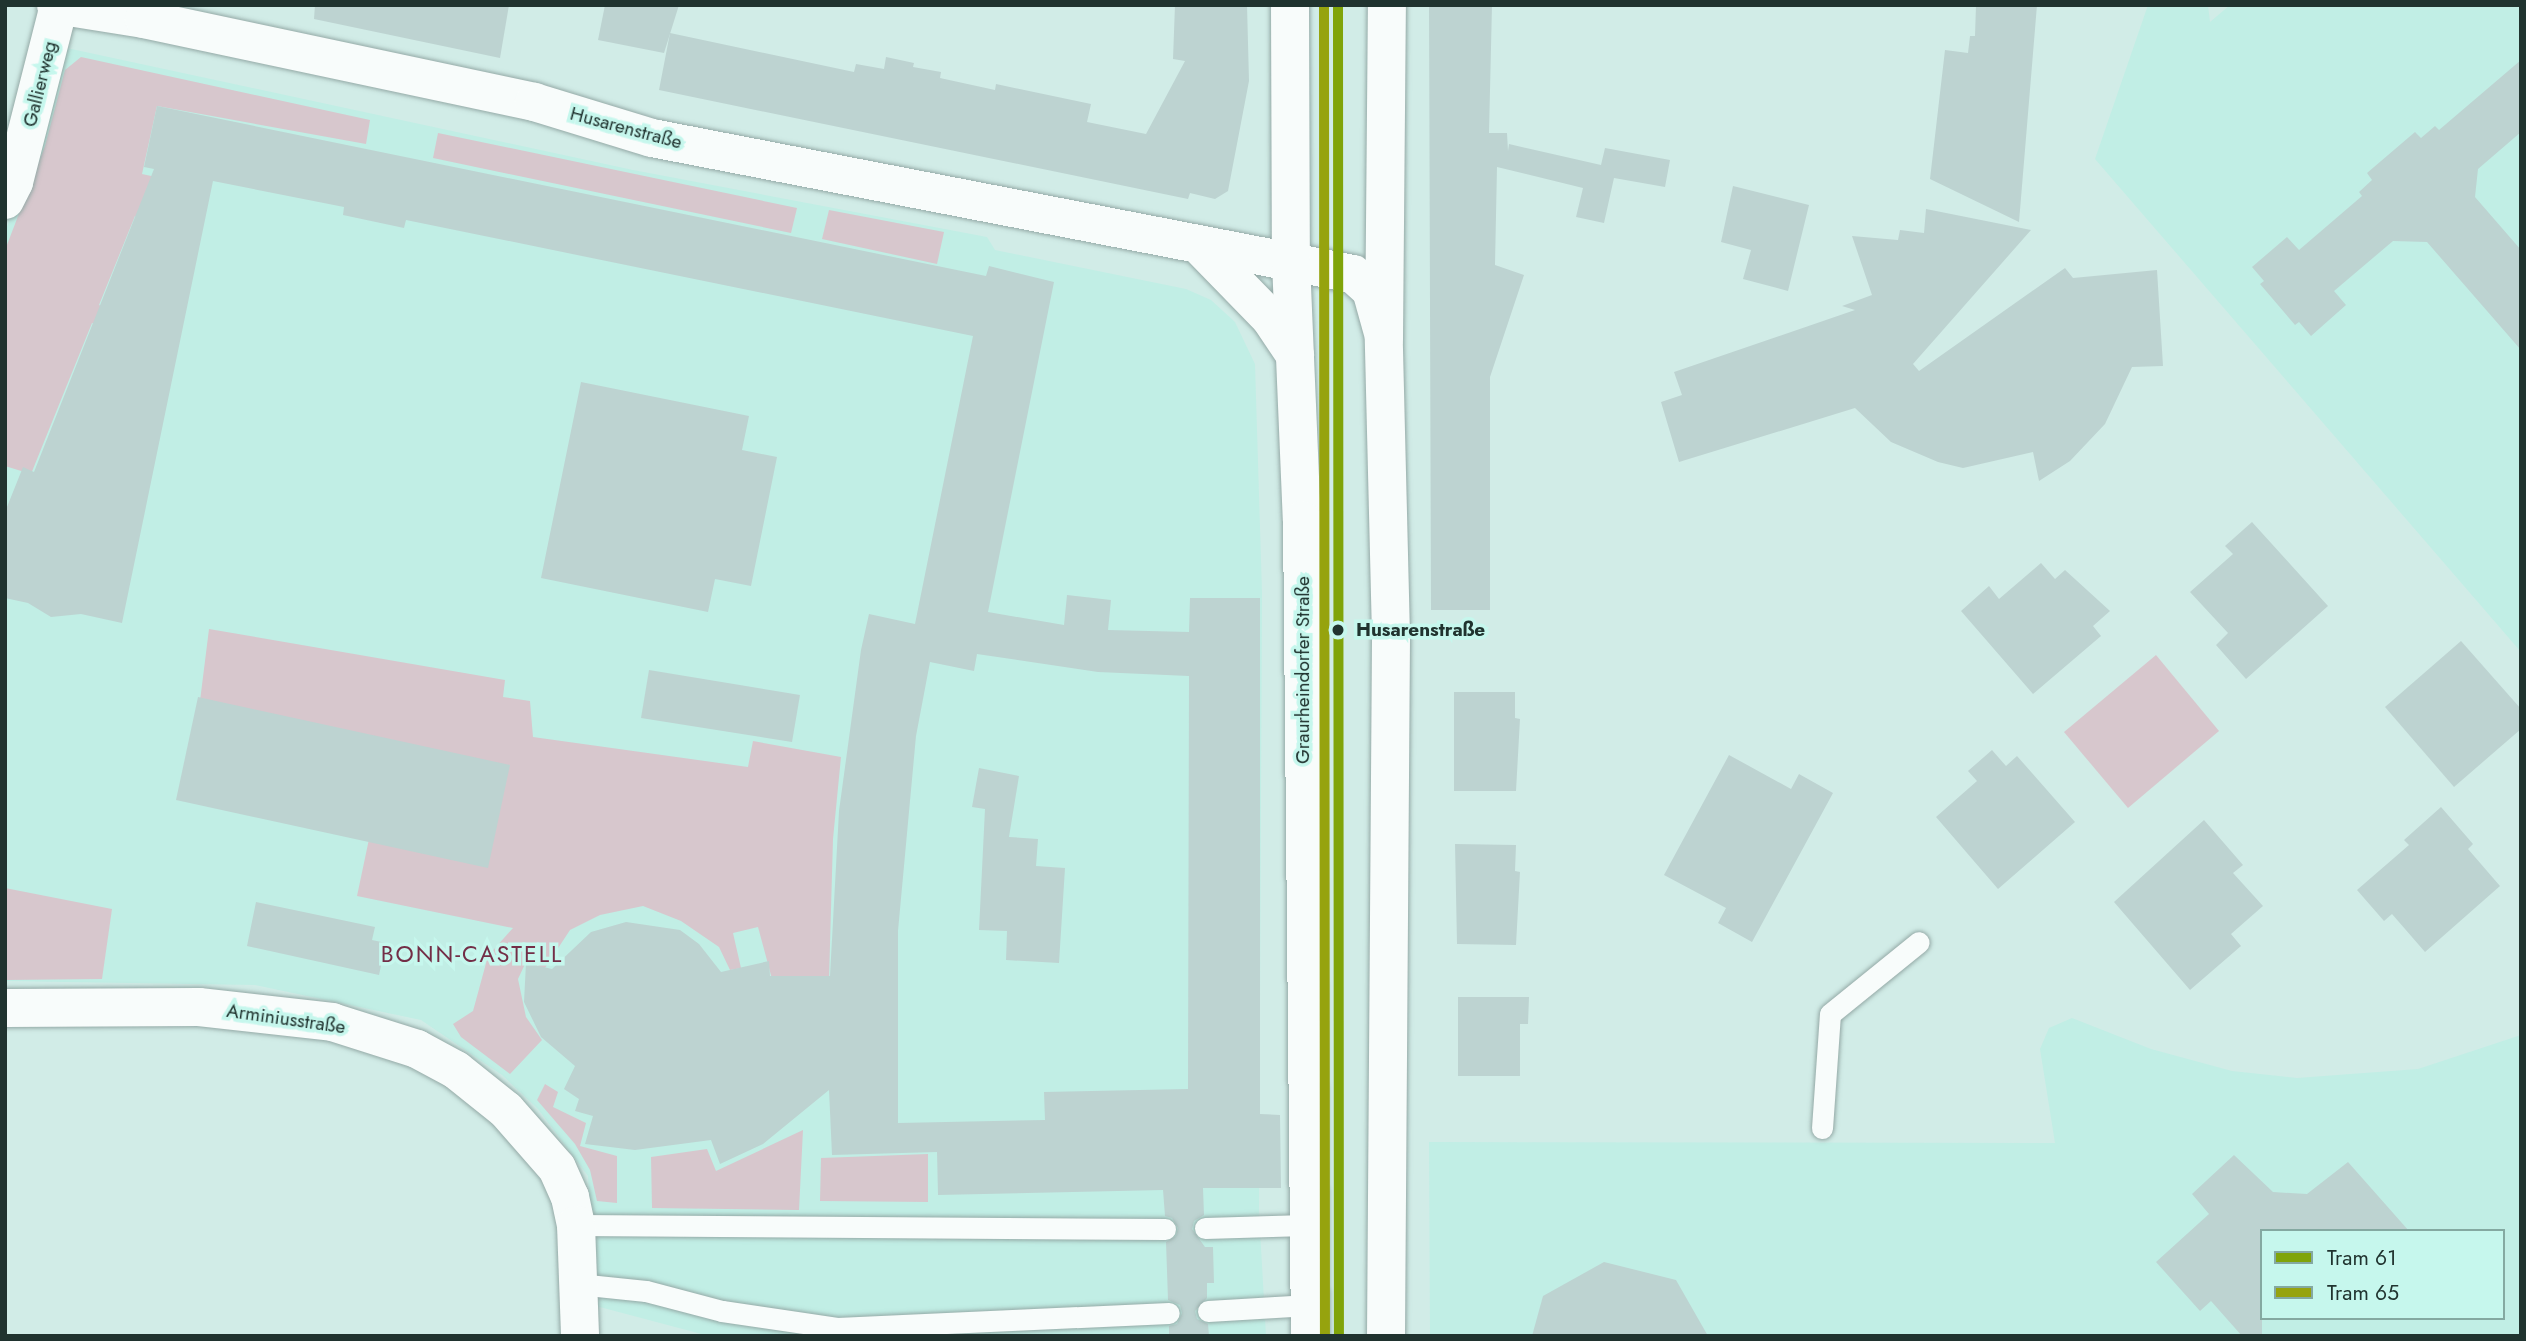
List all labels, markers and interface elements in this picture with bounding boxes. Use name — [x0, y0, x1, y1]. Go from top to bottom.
street label: Gallierweg — [18, 39, 62, 129]
street label: Husarenstraße — [568, 102, 684, 154]
street label: Graurheindorfer Straße — [1292, 576, 1314, 764]
marker: Husarenstraße — [1326, 618, 1350, 642]
place label: Husarenstraße — [1356, 619, 1485, 641]
district label: BONN-CASTELL — [382, 940, 562, 968]
street label: Arminiusstraße — [225, 999, 347, 1039]
legend — [2260, 1229, 2505, 1320]
text: Tram 61 — [2327, 1243, 2397, 1273]
text: Tram 65 — [2327, 1278, 2399, 1308]

